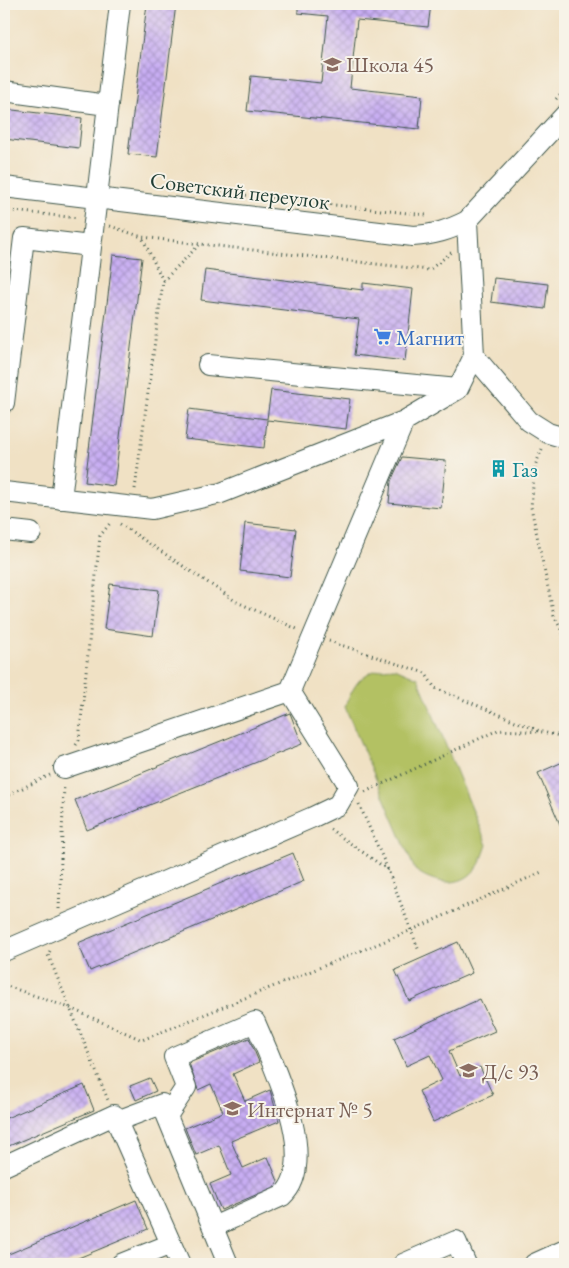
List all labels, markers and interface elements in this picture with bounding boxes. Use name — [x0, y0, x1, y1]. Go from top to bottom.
place label: Школа 45 — [346, 50, 434, 79]
school or university icon: Школа 45 — [322, 54, 342, 74]
street label: Советский переулок — [148, 166, 332, 216]
place label: Магнит — [396, 323, 464, 352]
supermarket icon: Магнит — [372, 327, 392, 347]
place label: Газ — [512, 455, 538, 484]
building icon: Газ — [488, 459, 508, 479]
place label: Д/с 93 — [482, 1057, 539, 1086]
school or university icon: Д/с 93 — [458, 1061, 478, 1081]
place label: Интернат № 5 — [247, 1095, 373, 1124]
school or university icon: Интернат № 5 — [223, 1099, 243, 1119]

